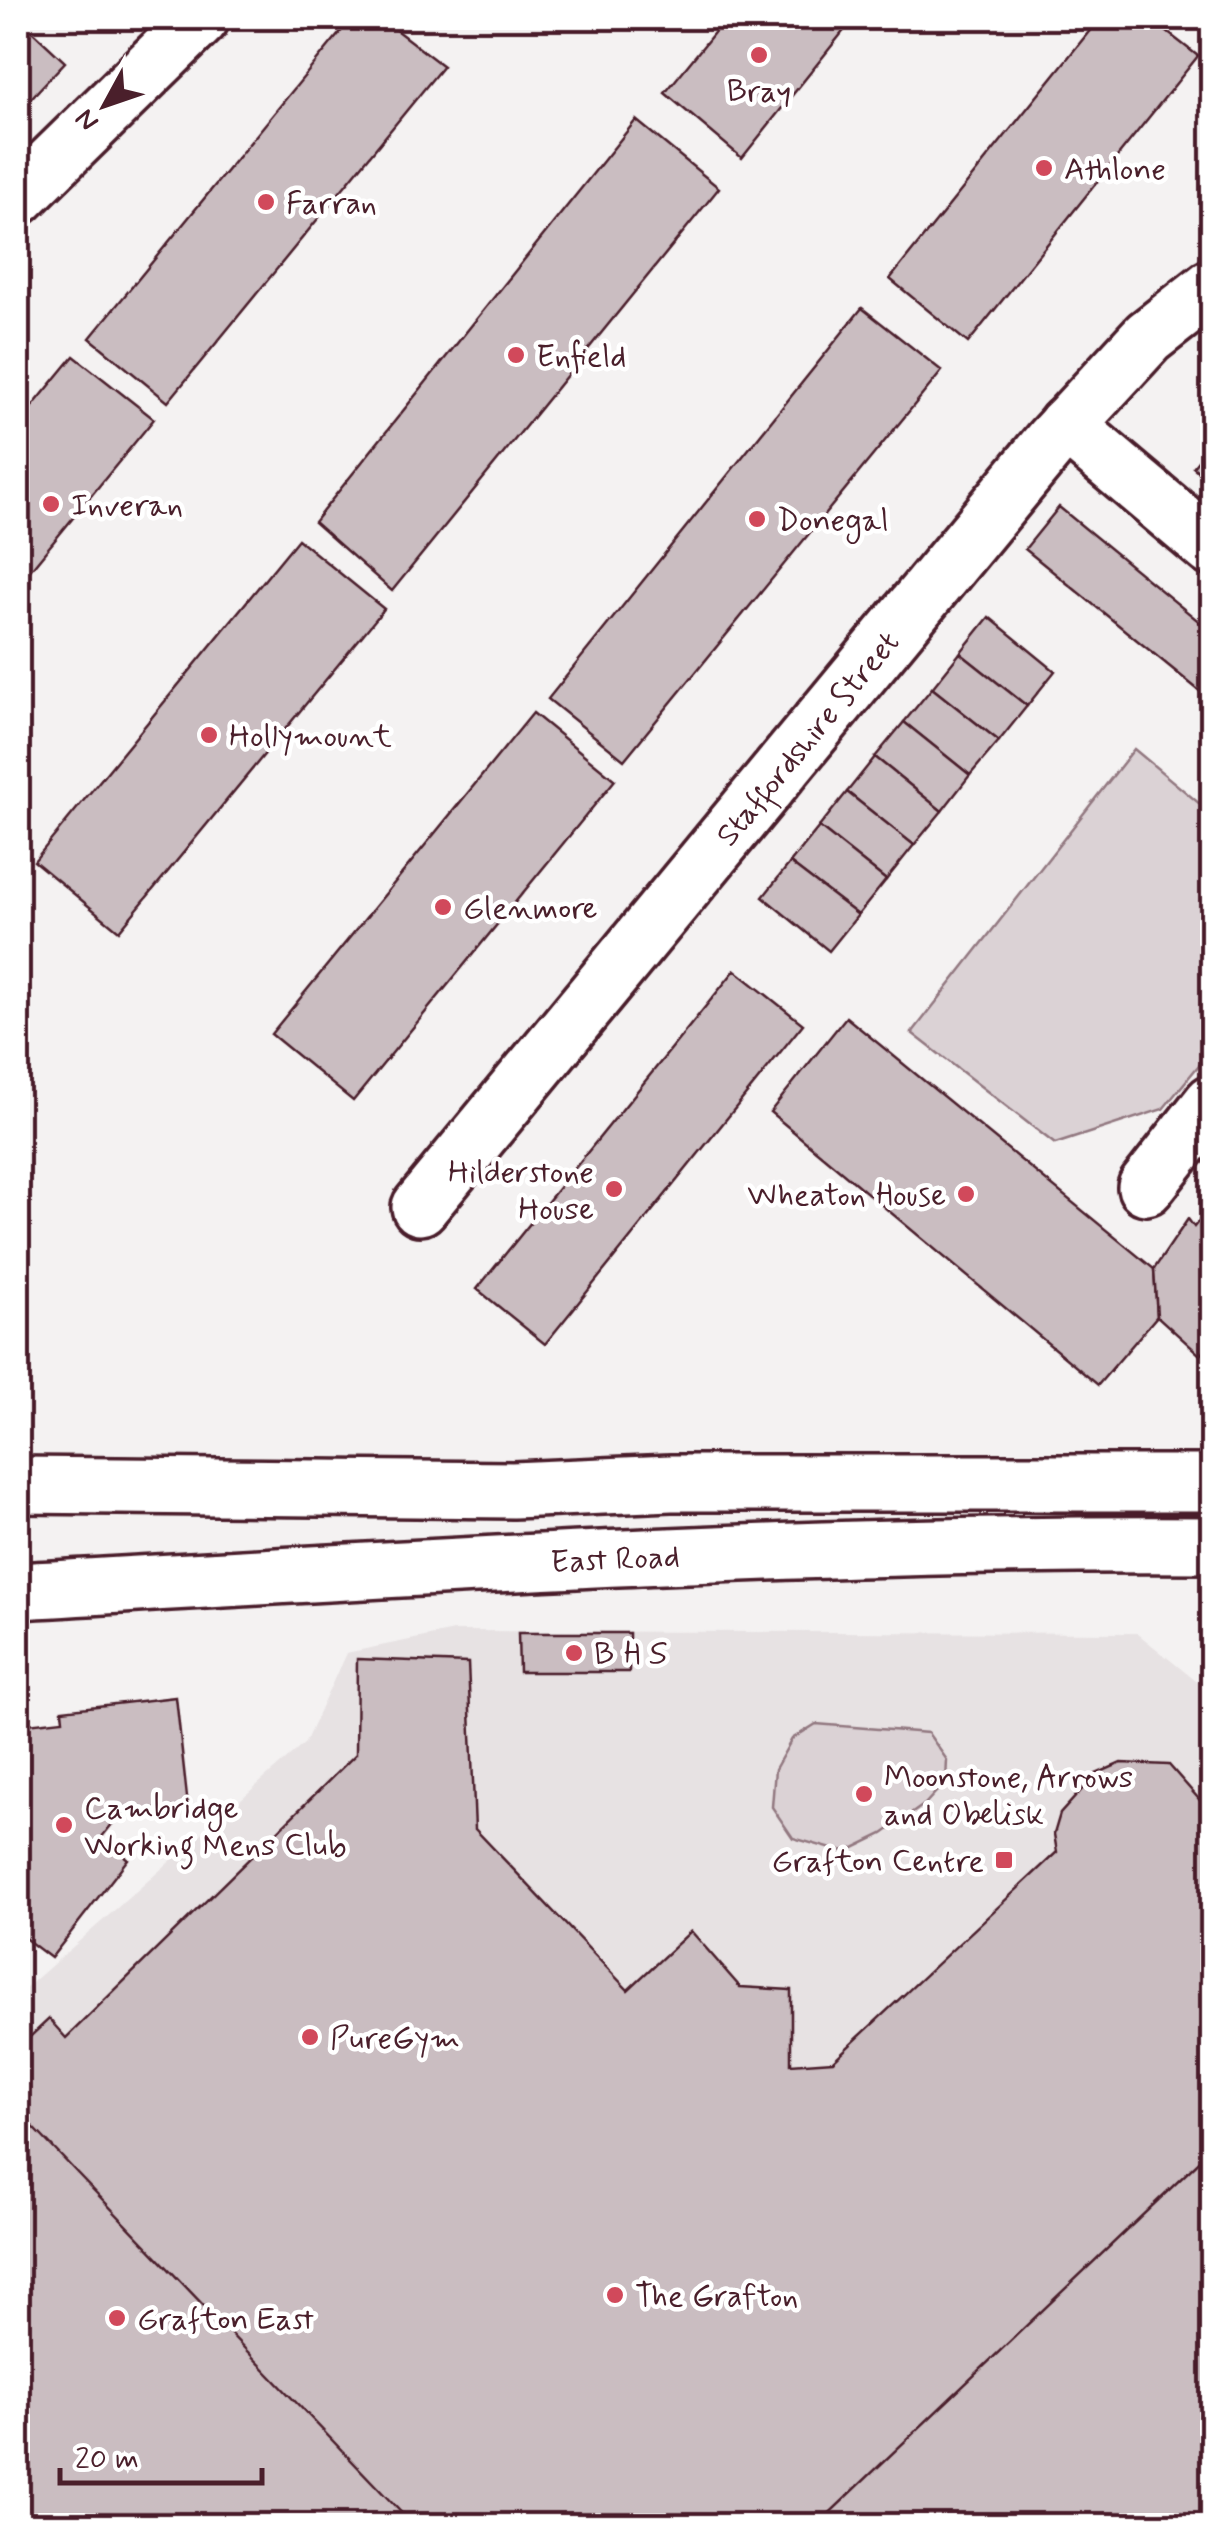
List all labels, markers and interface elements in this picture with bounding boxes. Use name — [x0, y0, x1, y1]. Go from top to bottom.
marker: Bray — [748, 44, 770, 66]
north arrow — [55, 55, 155, 155]
place label: Bray — [727, 71, 791, 113]
text: N — [68, 100, 108, 139]
place label: Athlone — [1064, 149, 1166, 191]
marker: Athlone — [1033, 157, 1055, 179]
place label: Farran — [286, 183, 377, 225]
marker: Farran — [255, 191, 277, 213]
place label: Enfield — [536, 336, 626, 378]
marker: Enfield — [505, 344, 527, 366]
place label: Inveran — [71, 485, 183, 527]
marker: Inveran — [40, 493, 62, 515]
place label: Donegal — [777, 500, 889, 544]
marker: Donegal — [746, 508, 768, 530]
street label: Staffordshire Street — [707, 623, 910, 856]
place label: Hollymount — [229, 716, 392, 758]
marker: Hollymount — [198, 724, 220, 746]
place label: Glenmore — [463, 888, 598, 930]
marker: Glenmore — [432, 896, 454, 918]
place label: Hilderstone House — [448, 1152, 594, 1231]
place label: Wheaton House — [747, 1175, 946, 1217]
marker: Hilderstone House — [603, 1178, 625, 1200]
marker: Wheaton House — [955, 1183, 977, 1205]
street label: East Road — [550, 1536, 681, 1584]
place label: B H S — [594, 1634, 667, 1676]
marker: B H S — [563, 1642, 585, 1664]
place label: Moonstone, Arrows and Obelisk — [884, 1757, 1133, 1836]
marker: Moonstone, Arrows and Obelisk — [853, 1783, 875, 1805]
place label: Cambridge Working Mens Club — [84, 1788, 347, 1870]
marker: Cambridge Working Mens Club — [53, 1814, 75, 1836]
place label: Grafton Centre — [772, 1841, 984, 1883]
marker: Grafton Centre — [993, 1849, 1015, 1871]
place label: PureGym — [330, 2018, 460, 2060]
marker: PureGym — [299, 2026, 321, 2048]
place label: The Grafton — [635, 2276, 798, 2318]
marker: The Grafton — [604, 2284, 626, 2306]
place label: Grafton East — [137, 2299, 314, 2341]
marker: Grafton East — [106, 2307, 128, 2329]
scale bar — [60, 2423, 262, 2485]
text: 20 m — [75, 2440, 139, 2479]

